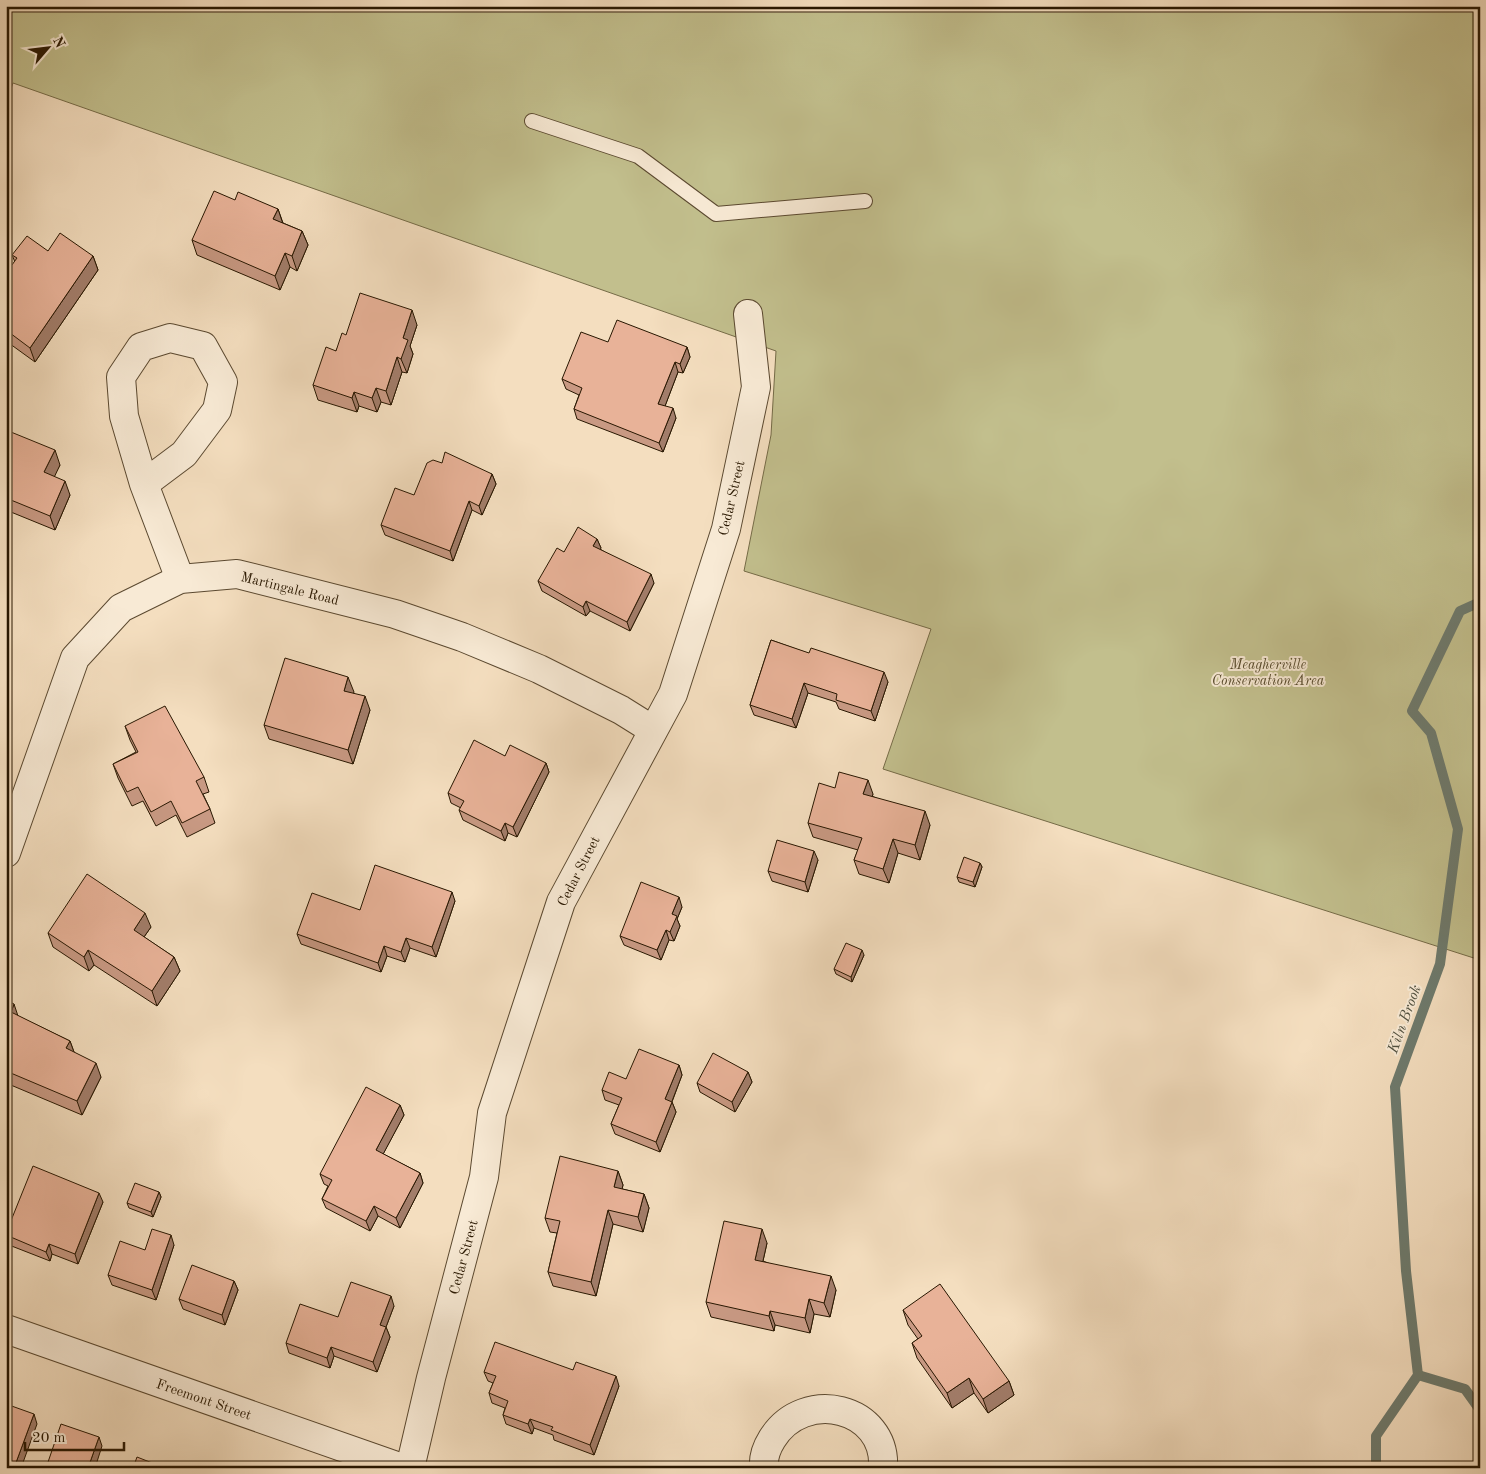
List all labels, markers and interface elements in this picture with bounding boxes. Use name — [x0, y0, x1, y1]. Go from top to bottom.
north arrow — [22, 22, 72, 72]
text: N — [50, 34, 67, 51]
street label: Cedar Street — [717, 459, 747, 537]
street label: Martingale Road — [239, 570, 340, 608]
park label: Meagherville Conservation Area — [1212, 658, 1325, 688]
street label: Cedar Street — [555, 834, 603, 909]
water label: Kiln Brook — [1386, 983, 1425, 1057]
street label: Cedar Street — [447, 1218, 481, 1296]
street label: Freemont Street — [154, 1377, 253, 1423]
scale bar — [25, 1419, 124, 1451]
text: 20 m — [32, 1431, 66, 1446]

